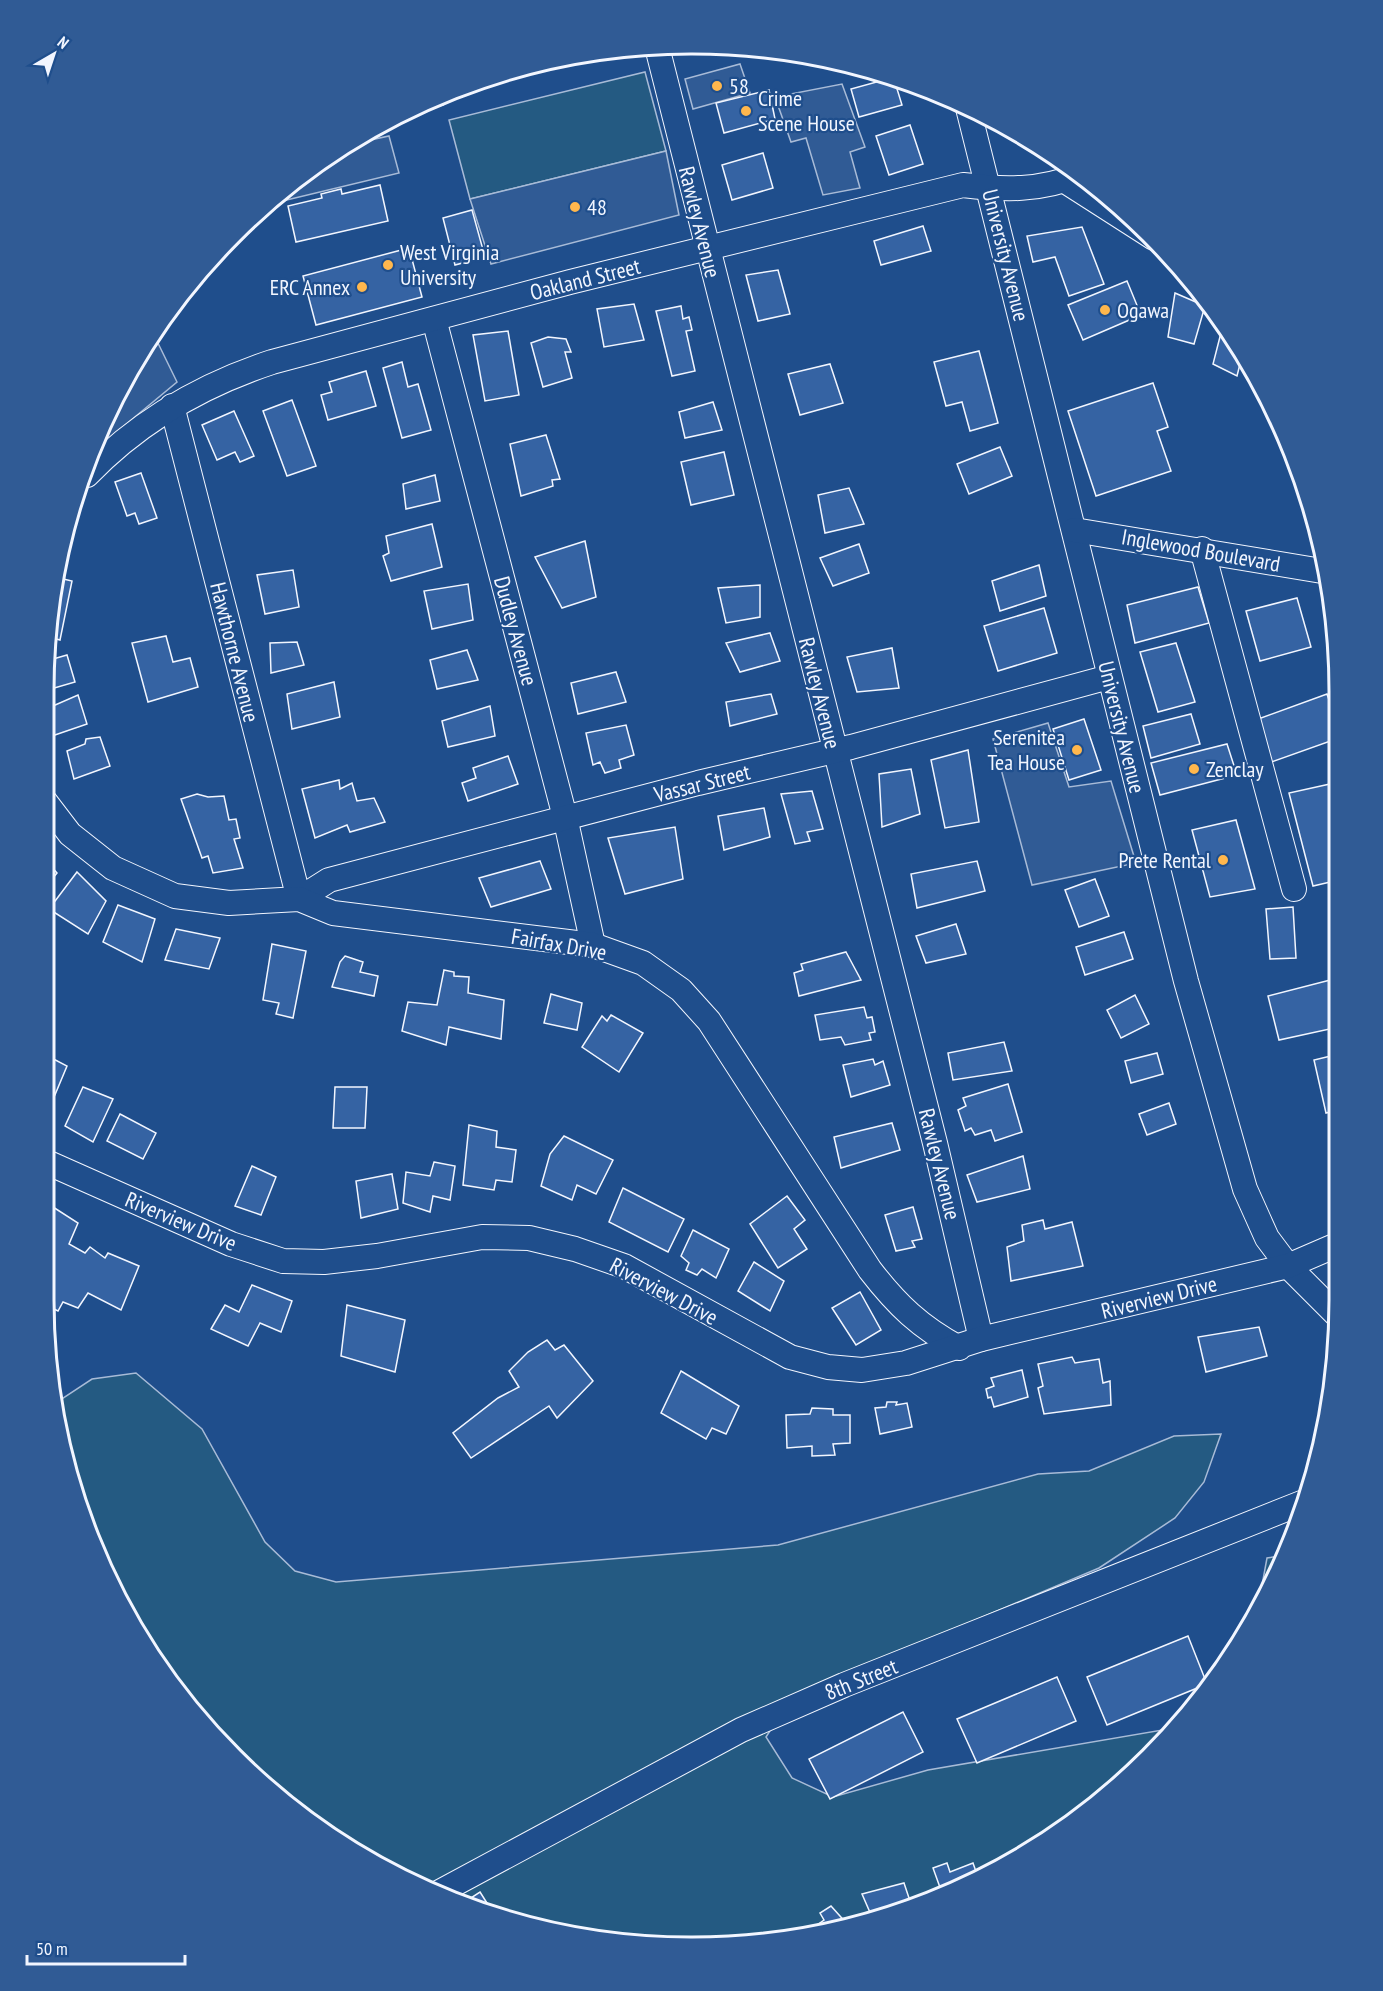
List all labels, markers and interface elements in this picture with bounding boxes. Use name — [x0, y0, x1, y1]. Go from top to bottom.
north arrow — [24, 24, 84, 84]
text: N — [54, 32, 73, 53]
place label: 58 — [729, 72, 749, 100]
marker: 58 — [710, 79, 724, 93]
place label: Crime Scene House — [758, 84, 855, 137]
marker: Crime Scene House — [739, 104, 753, 118]
street label: Rawley Avenue — [673, 164, 727, 280]
street label: University Avenue — [976, 186, 1036, 324]
place label: 48 — [587, 193, 607, 221]
marker: 48 — [568, 200, 582, 214]
place label: West Virginia University — [400, 238, 499, 291]
street label: Oakland Street — [527, 252, 643, 306]
marker: West Virginia University — [381, 258, 395, 272]
place label: ERC Annex — [270, 273, 350, 301]
marker: ERC Annex — [355, 280, 369, 294]
place label: Ogawa — [1117, 296, 1169, 324]
marker: Ogawa — [1098, 303, 1112, 317]
street label: Inglewood Boulevard — [1120, 522, 1282, 578]
street label: Dudley Avenue — [488, 573, 544, 689]
street label: Hawthorne Avenue — [204, 579, 266, 725]
street label: Rawley Avenue — [793, 635, 847, 751]
street label: University Avenue — [1092, 658, 1152, 796]
place label: Serenitea Tea House — [988, 723, 1065, 776]
marker: Serenitea Tea House — [1070, 743, 1084, 757]
place label: Zenclay — [1206, 755, 1264, 783]
street label: Vassar Street — [650, 758, 753, 809]
marker: Zenclay — [1187, 762, 1201, 776]
place label: Prete Rental — [1119, 846, 1212, 874]
marker: Prete Rental — [1216, 853, 1230, 867]
street label: Fairfax Drive — [509, 922, 609, 966]
street label: Rawley Avenue — [913, 1106, 967, 1222]
street label: Riverview Drive — [121, 1185, 241, 1257]
street label: Riverview Drive — [605, 1251, 723, 1331]
street label: Riverview Drive — [1098, 1269, 1220, 1325]
street label: 8th Street — [821, 1652, 901, 1706]
scale bar — [27, 1928, 184, 1966]
text: 50 m — [36, 1937, 68, 1960]

